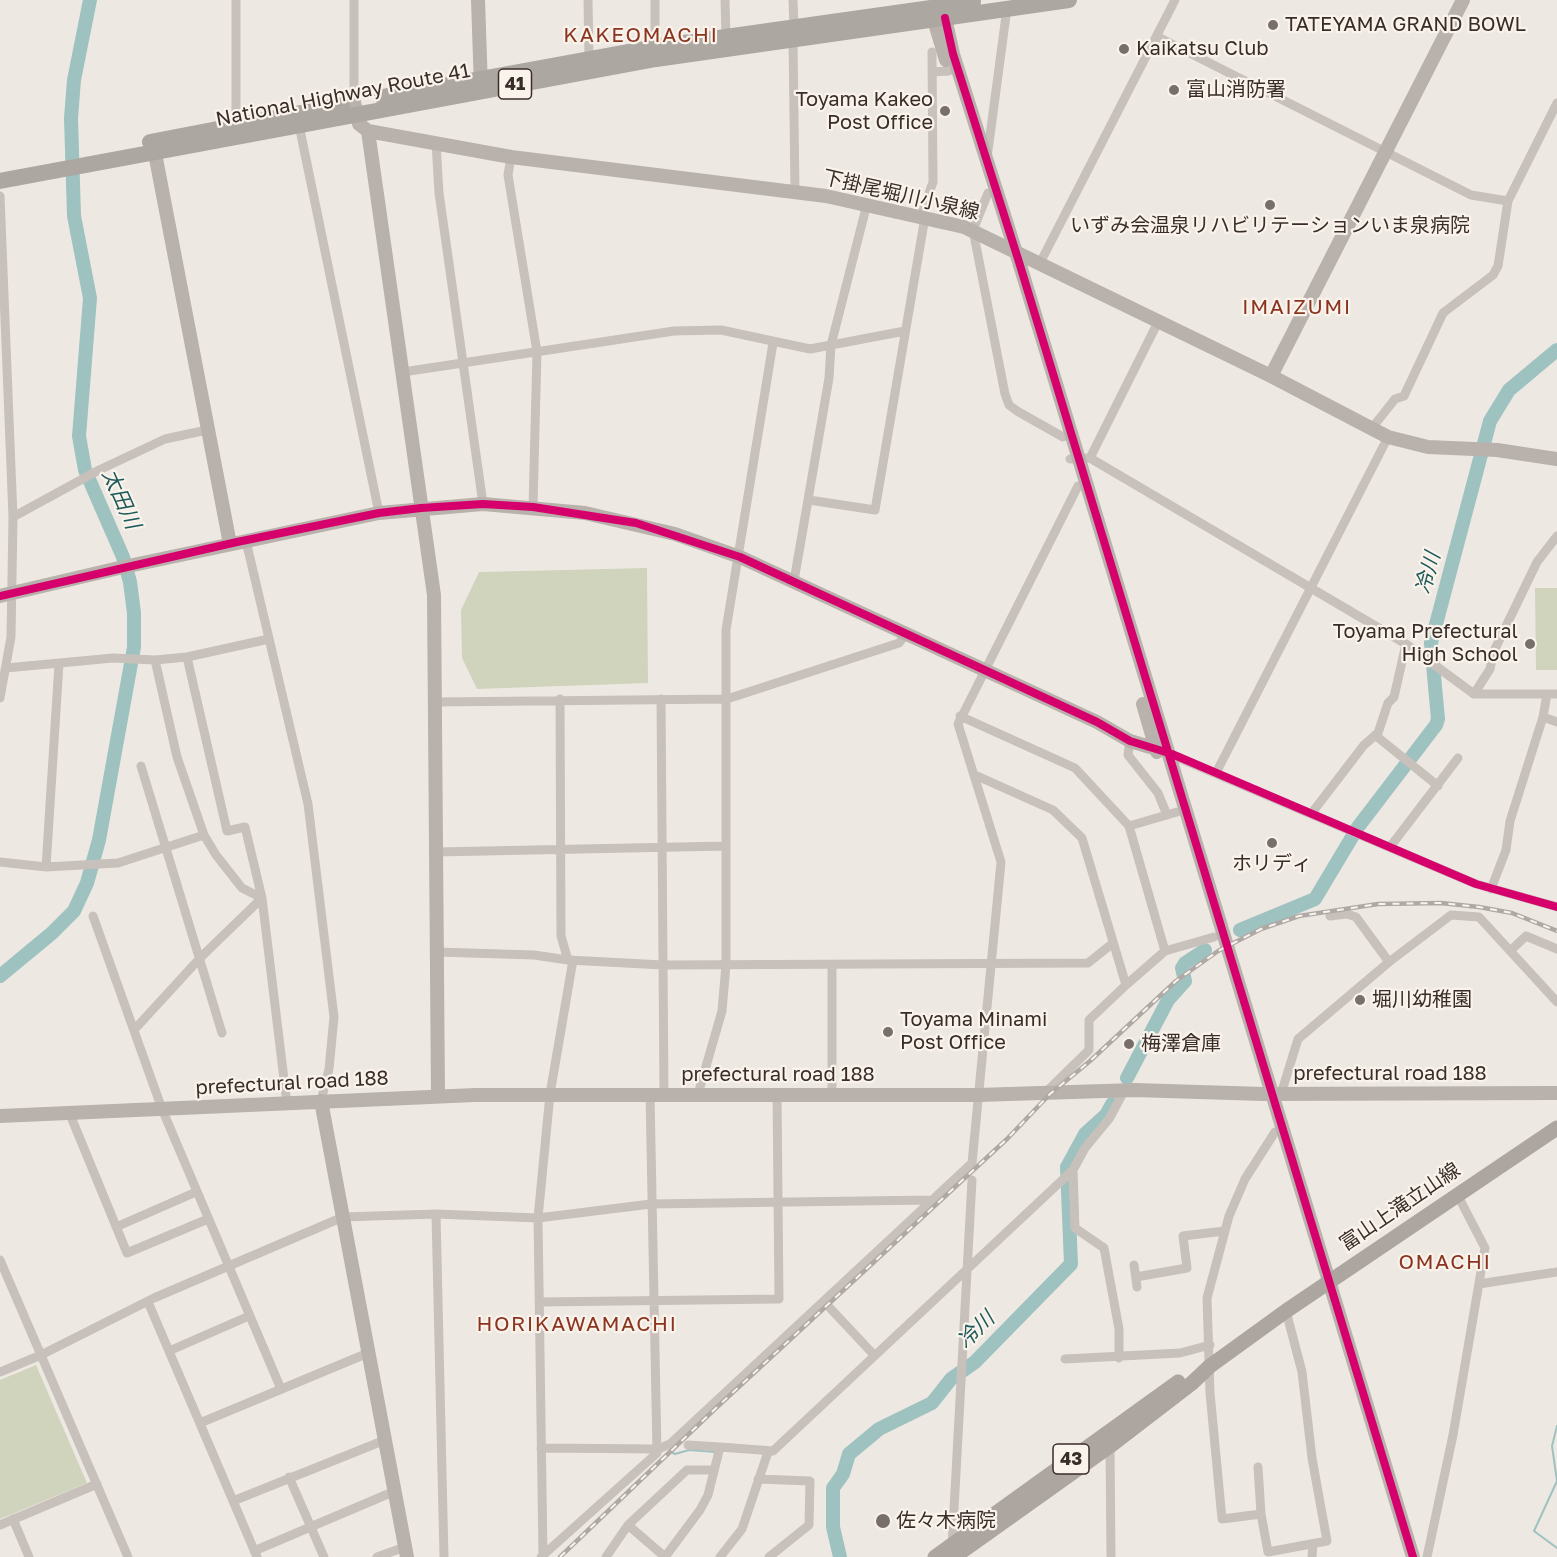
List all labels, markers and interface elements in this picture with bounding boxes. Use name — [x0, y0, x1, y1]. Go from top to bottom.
place label: TATEYAMA GRAND BOWL — [1285, 13, 1526, 37]
marker: TATEYAMA GRAND BOWL — [1266, 18, 1280, 32]
district label: KAKEOMACHI — [563, 22, 719, 48]
place label: Kaikatsu Club — [1136, 37, 1269, 61]
marker: Kaikatsu Club — [1117, 42, 1131, 56]
street label: National Highway Route 41 — [214, 59, 472, 131]
road number: 41 — [498, 69, 532, 99]
place label: 富山消防署 — [1186, 78, 1286, 102]
marker: 富山消防署 — [1167, 83, 1181, 97]
place label: Toyama Kakeo Post Office — [796, 88, 933, 135]
marker: Toyama Kakeo Post Office — [938, 104, 952, 118]
street label: 下掛尾堀川小泉線 — [820, 165, 982, 225]
marker: いずみ会温泉リハビリテーションいま泉病院 — [1263, 198, 1277, 212]
place label: いずみ会温泉リハビリテーションいま泉病院 — [1070, 214, 1470, 238]
district label: IMAIZUMI — [1242, 294, 1352, 320]
water label: 太田川 — [97, 465, 145, 533]
water label: 冷川 — [1410, 549, 1446, 597]
place label: Toyama Prefectural High School — [1333, 620, 1518, 667]
marker: Toyama Prefectural High School — [1523, 637, 1537, 651]
marker: ホリディ — [1265, 836, 1279, 850]
place label: ホリディ — [1232, 852, 1312, 876]
place label: 堀川幼稚園 — [1372, 988, 1472, 1012]
marker: 堀川幼稚園 — [1353, 993, 1367, 1007]
place label: Toyama Minami Post Office — [900, 1008, 1047, 1055]
marker: Toyama Minami Post Office — [881, 1025, 895, 1039]
place label: 梅澤倉庫 — [1141, 1032, 1221, 1056]
marker: 梅澤倉庫 — [1122, 1037, 1136, 1051]
street label: prefectural road 188 — [1293, 1062, 1487, 1086]
street label: prefectural road 188 — [681, 1063, 875, 1087]
street label: prefectural road 188 — [195, 1066, 389, 1100]
street label: 富山上滝立山線 — [1335, 1158, 1465, 1256]
district label: OMACHI — [1398, 1249, 1492, 1275]
water label: 冷川 — [952, 1306, 1000, 1354]
district label: HORIKAWAMACHI — [476, 1311, 678, 1337]
road number: 43 — [1053, 1444, 1089, 1474]
place label: 佐々木病院 — [896, 1509, 996, 1533]
marker: 佐々木病院 — [874, 1512, 892, 1530]

